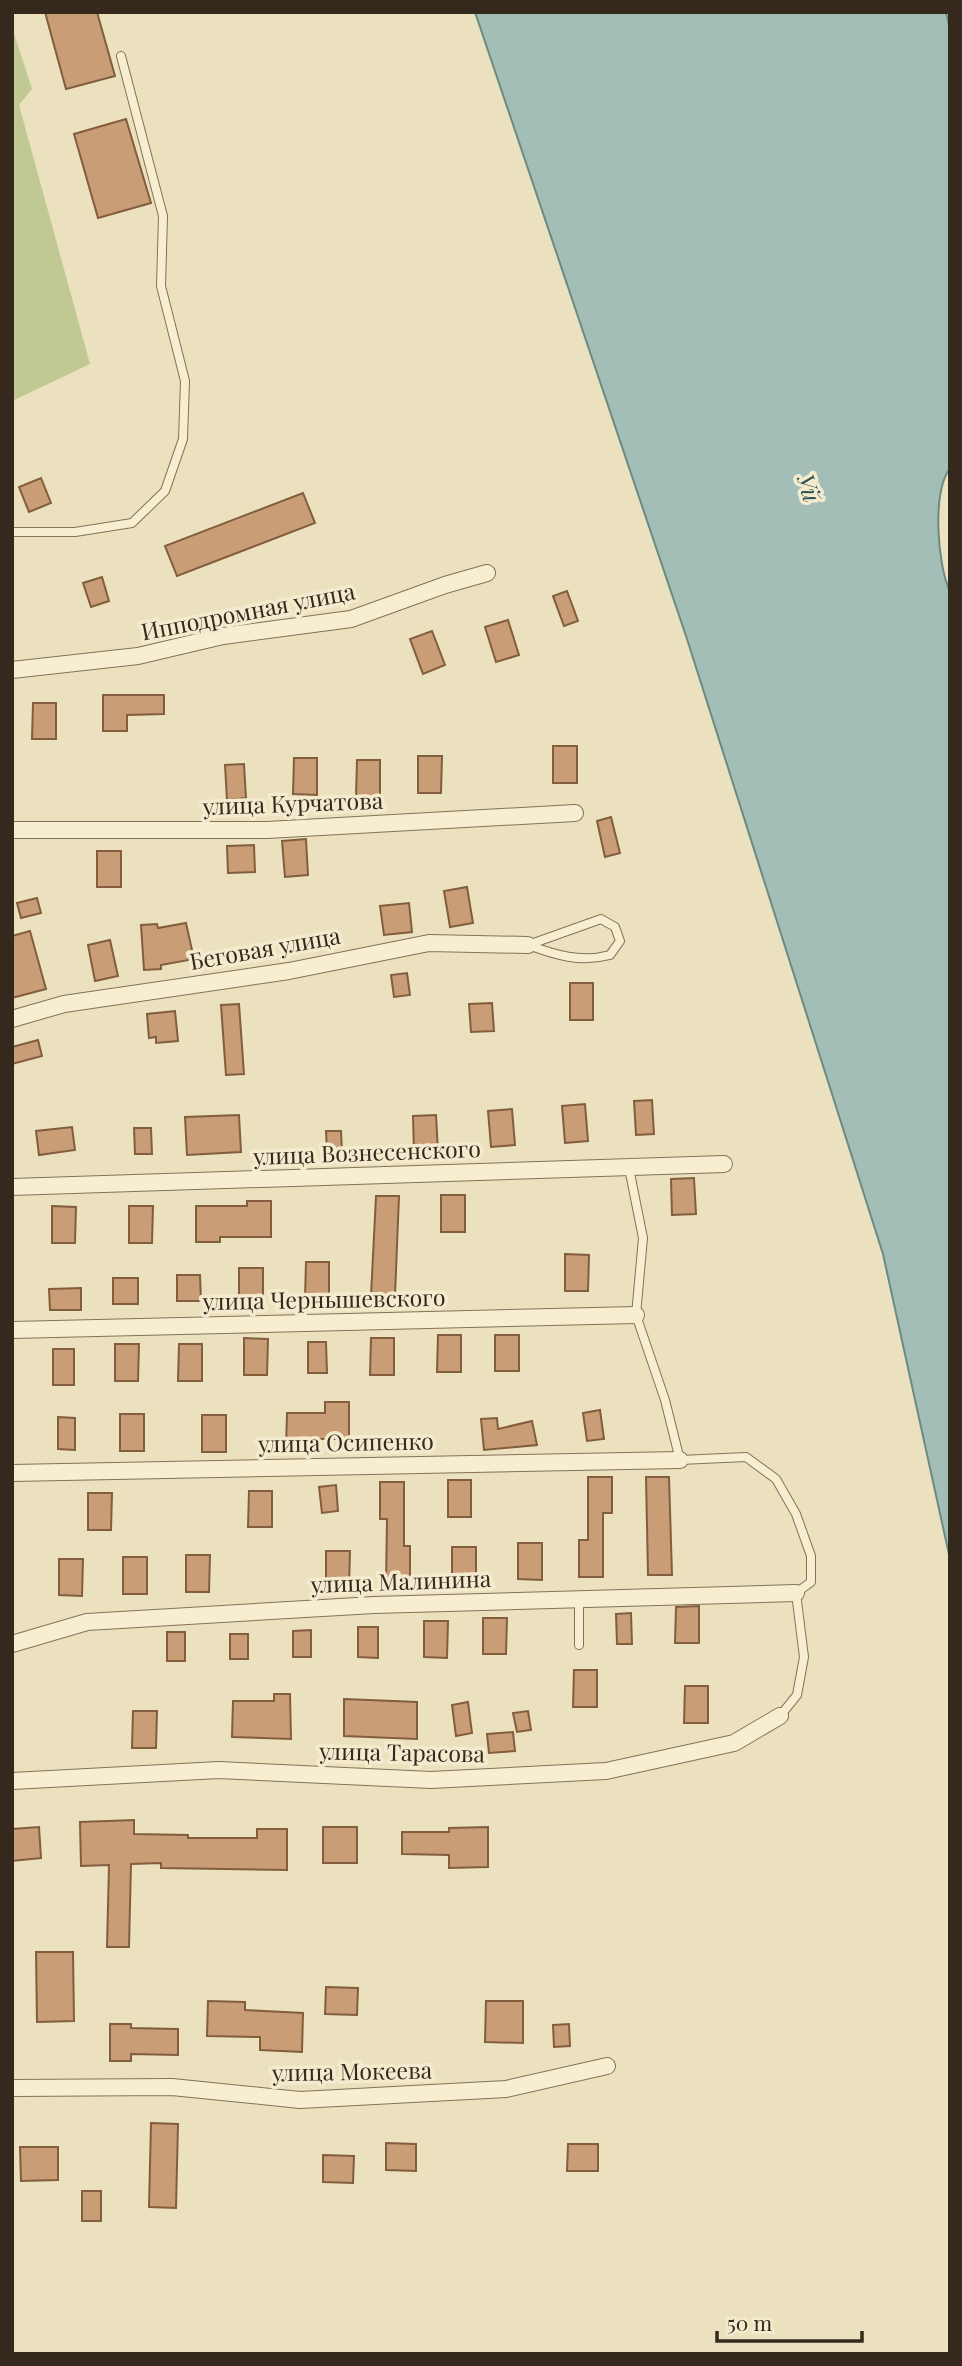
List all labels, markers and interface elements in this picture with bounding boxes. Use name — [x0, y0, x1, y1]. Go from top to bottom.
water label: Уй — [790, 469, 829, 506]
street label: Ипподромная улица — [138, 574, 358, 646]
street label: улица Курчатова — [201, 784, 384, 821]
street label: Беговая улица — [187, 919, 343, 976]
street label: улица Вознесенского — [252, 1132, 481, 1171]
street label: улица Чернышевского — [201, 1281, 446, 1316]
street label: улица Осипенко — [257, 1424, 434, 1459]
street label: улица Малинина — [309, 1562, 492, 1599]
street label: улица Тарасова — [318, 1735, 486, 1768]
street label: улица Мокеева — [271, 2054, 433, 2087]
scale bar — [717, 2300, 862, 2344]
text: 50 m — [727, 2308, 773, 2336]

